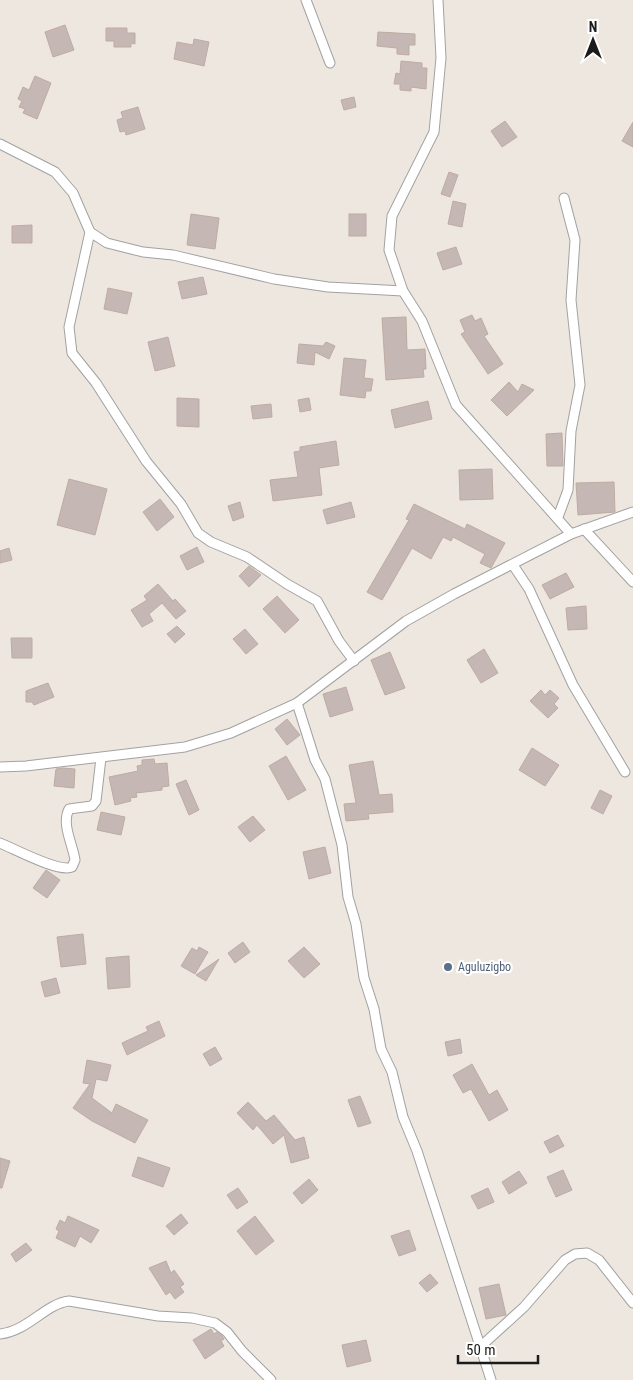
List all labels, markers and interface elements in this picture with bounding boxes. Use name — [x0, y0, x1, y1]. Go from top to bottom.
north arrow — [568, 15, 618, 65]
text: N — [589, 19, 597, 35]
place label: Aguluzigbo — [458, 960, 511, 974]
marker: Aguluzigbo — [442, 961, 454, 973]
scale bar — [458, 1332, 538, 1364]
text: 50 m — [466, 1341, 496, 1359]

